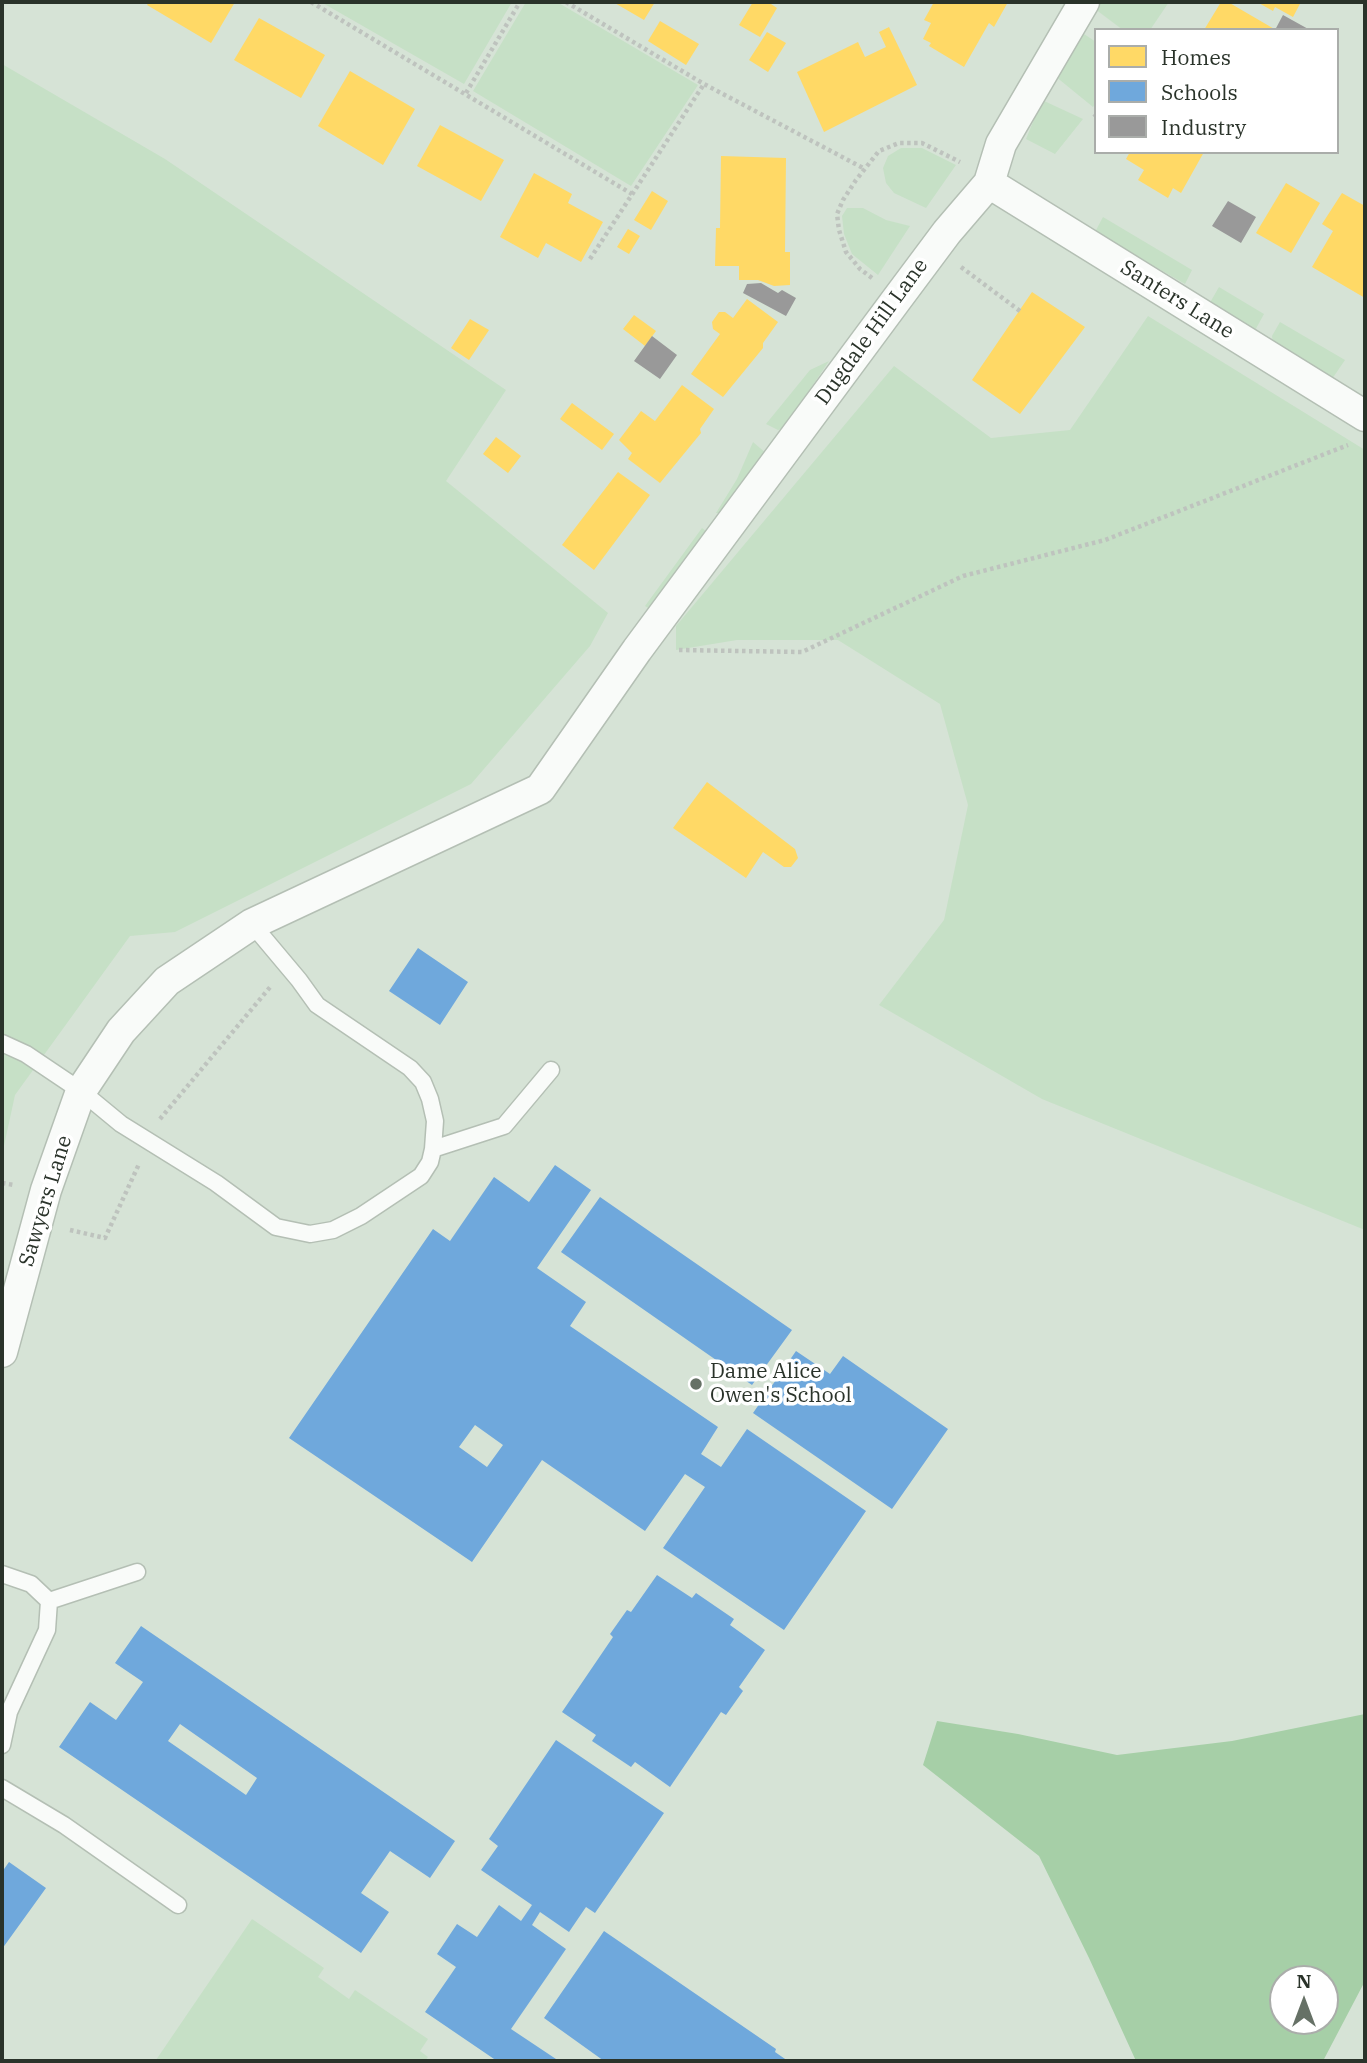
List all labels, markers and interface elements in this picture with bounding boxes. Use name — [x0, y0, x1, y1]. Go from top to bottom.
legend — [1094, 28, 1339, 154]
text: Homes — [1161, 43, 1231, 71]
text: Schools — [1161, 78, 1238, 106]
text: Industry — [1161, 113, 1246, 141]
street label: Dugdale Hill Lane — [810, 254, 934, 410]
street label: Santers Lane — [1116, 255, 1238, 345]
street label: Sawyers Lane — [14, 1132, 78, 1270]
place label: Dame Alice Owen's School — [710, 1359, 852, 1409]
marker: Dame Alice Owen's School — [688, 1376, 704, 1392]
north arrow — [1269, 1965, 1339, 2035]
text: N — [1296, 1969, 1312, 1993]

